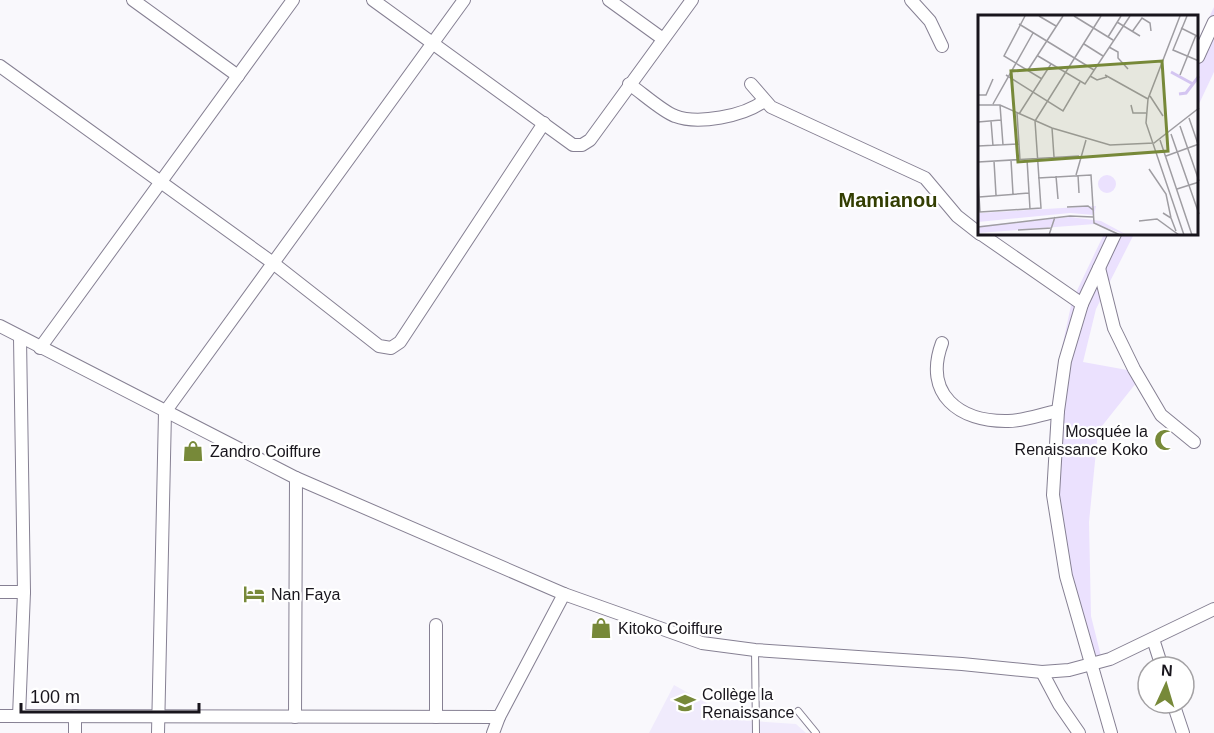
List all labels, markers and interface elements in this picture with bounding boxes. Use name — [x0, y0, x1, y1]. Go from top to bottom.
inset map — [978, 15, 1199, 236]
district label: Mamianou — [839, 189, 937, 211]
place label: Mosquée la Renaissance Koko — [1015, 423, 1148, 458]
mosque icon: Mosquée la Renaissance Koko — [1153, 428, 1177, 452]
shop icon: Zandro Coiffure — [181, 439, 205, 463]
place label: Zandro Coiffure — [210, 443, 321, 460]
hotel icon: Nan Faya — [242, 582, 266, 606]
place label: Nan Faya — [271, 586, 340, 603]
shop icon: Kitoko Coiffure — [589, 616, 613, 640]
place label: Kitoko Coiffure — [618, 620, 723, 637]
north arrow — [1136, 655, 1196, 715]
text: N — [1161, 662, 1173, 679]
scale bar — [21, 676, 200, 714]
place label: Collège la Renaissance — [702, 686, 795, 721]
text: 100 m — [30, 687, 80, 707]
school or university icon: Collège la Renaissance — [673, 691, 697, 715]

